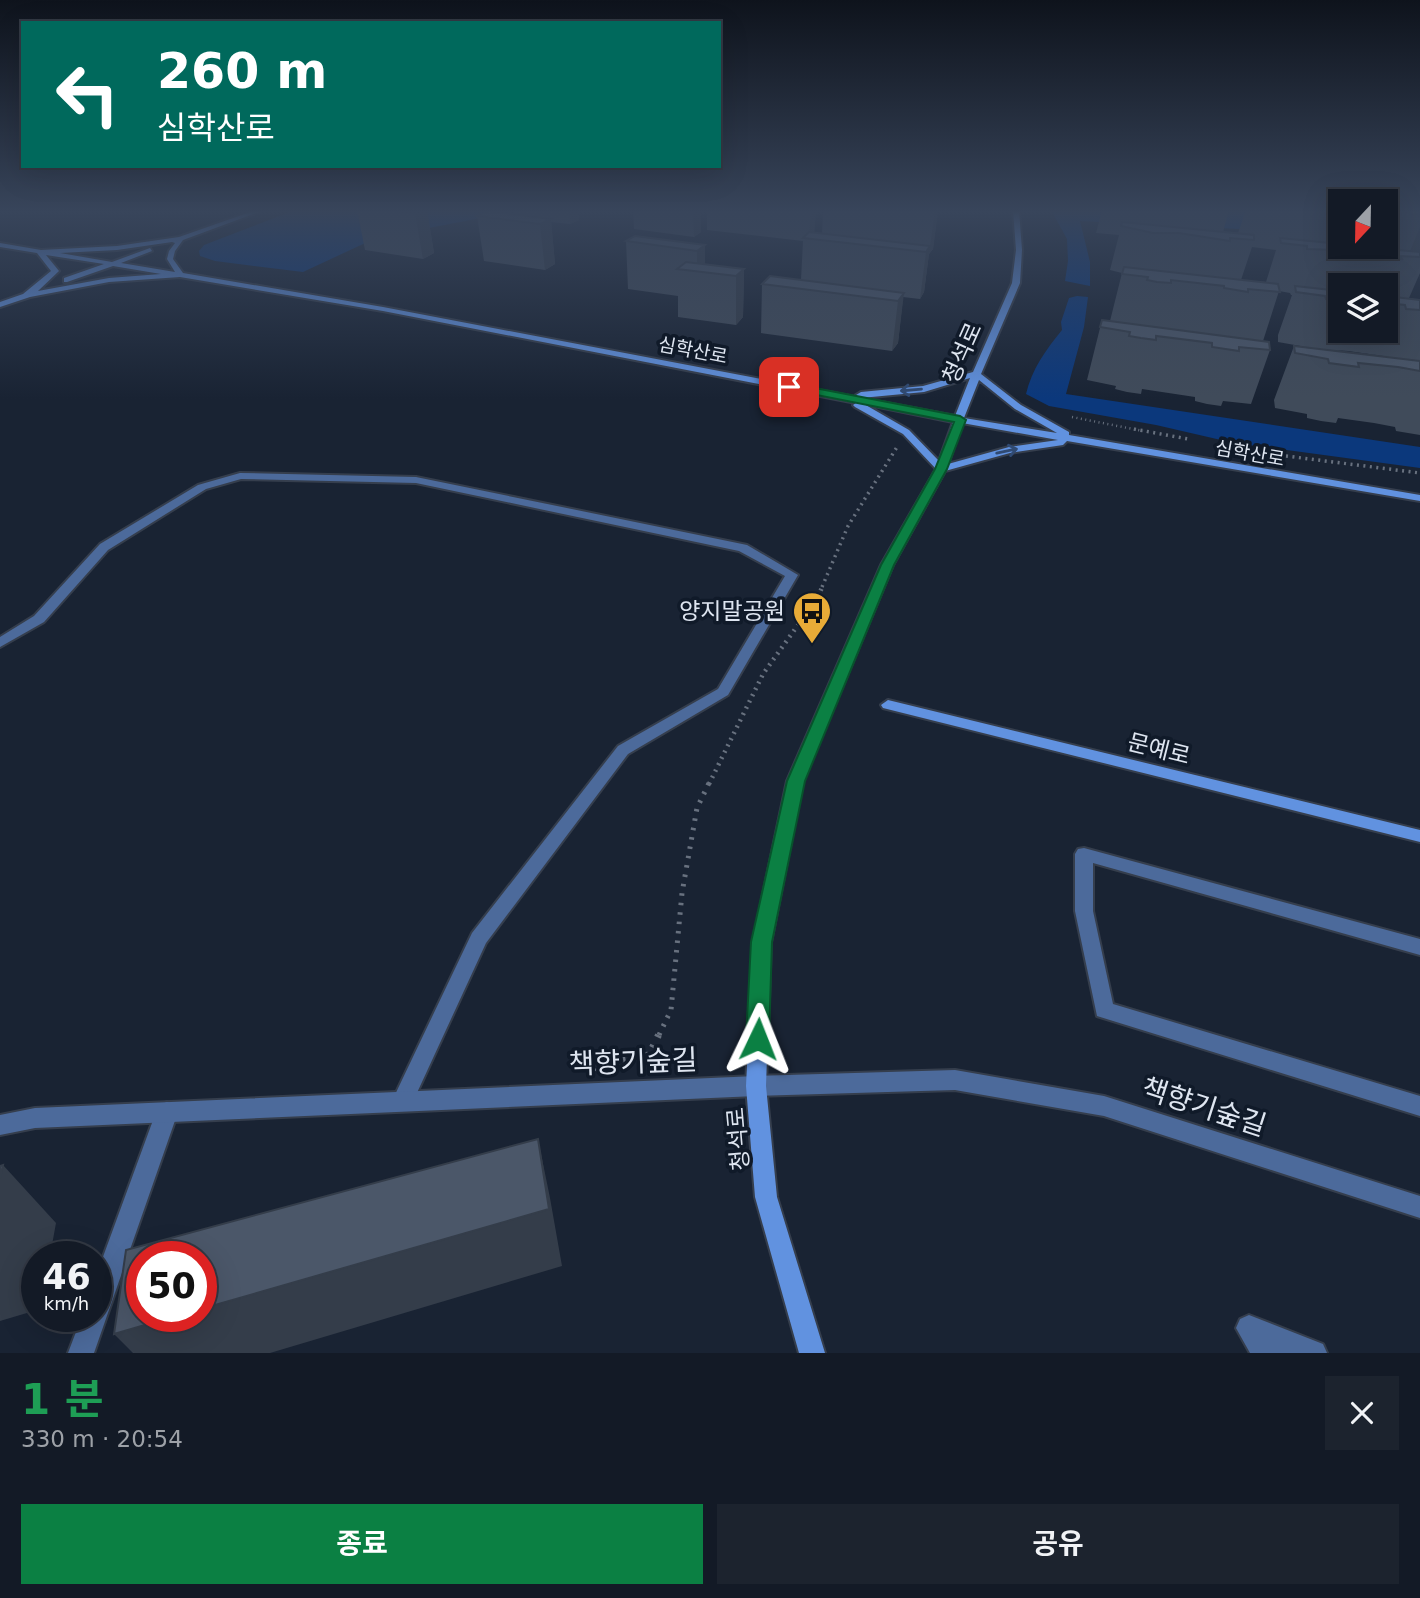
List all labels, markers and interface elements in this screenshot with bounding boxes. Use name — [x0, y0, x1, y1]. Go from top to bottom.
text: 260 m — [157, 43, 327, 100]
icon: left — [42, 49, 133, 140]
text: 심학산로 — [157, 109, 275, 147]
north arrow — [1328, 189, 1398, 259]
map controls — [1328, 189, 1398, 343]
button: layers — [1328, 273, 1398, 343]
street label: 청석로 — [937, 319, 987, 387]
street label: 심학산로 — [657, 333, 729, 367]
pin — [759, 357, 819, 417]
icon: arrive — [770, 368, 808, 406]
one-way arrow — [900, 384, 923, 397]
street label: 심학산로 — [1214, 436, 1286, 470]
one-way arrow — [995, 444, 1018, 457]
bus stop icon: 양지말공원 — [791, 590, 833, 645]
place label: 양지말공원 — [679, 598, 785, 624]
street label: 문예로 — [1125, 729, 1193, 769]
position arrow — [721, 1002, 795, 1076]
street label: 책향기숲길 — [568, 1043, 698, 1081]
street label: 책향기숲길 — [1138, 1071, 1270, 1143]
street label: 청석로 — [722, 1106, 754, 1172]
speed limit sign: 50 — [126, 1241, 217, 1332]
text: 46 — [42, 1257, 91, 1297]
text: km/h — [44, 1293, 89, 1314]
text: 1 분 — [21, 1375, 104, 1424]
button: close — [1325, 1376, 1399, 1450]
text: 330 m · 20:54 — [21, 1426, 183, 1452]
button: 종료 — [21, 1504, 703, 1584]
button: 공유 — [717, 1504, 1399, 1584]

